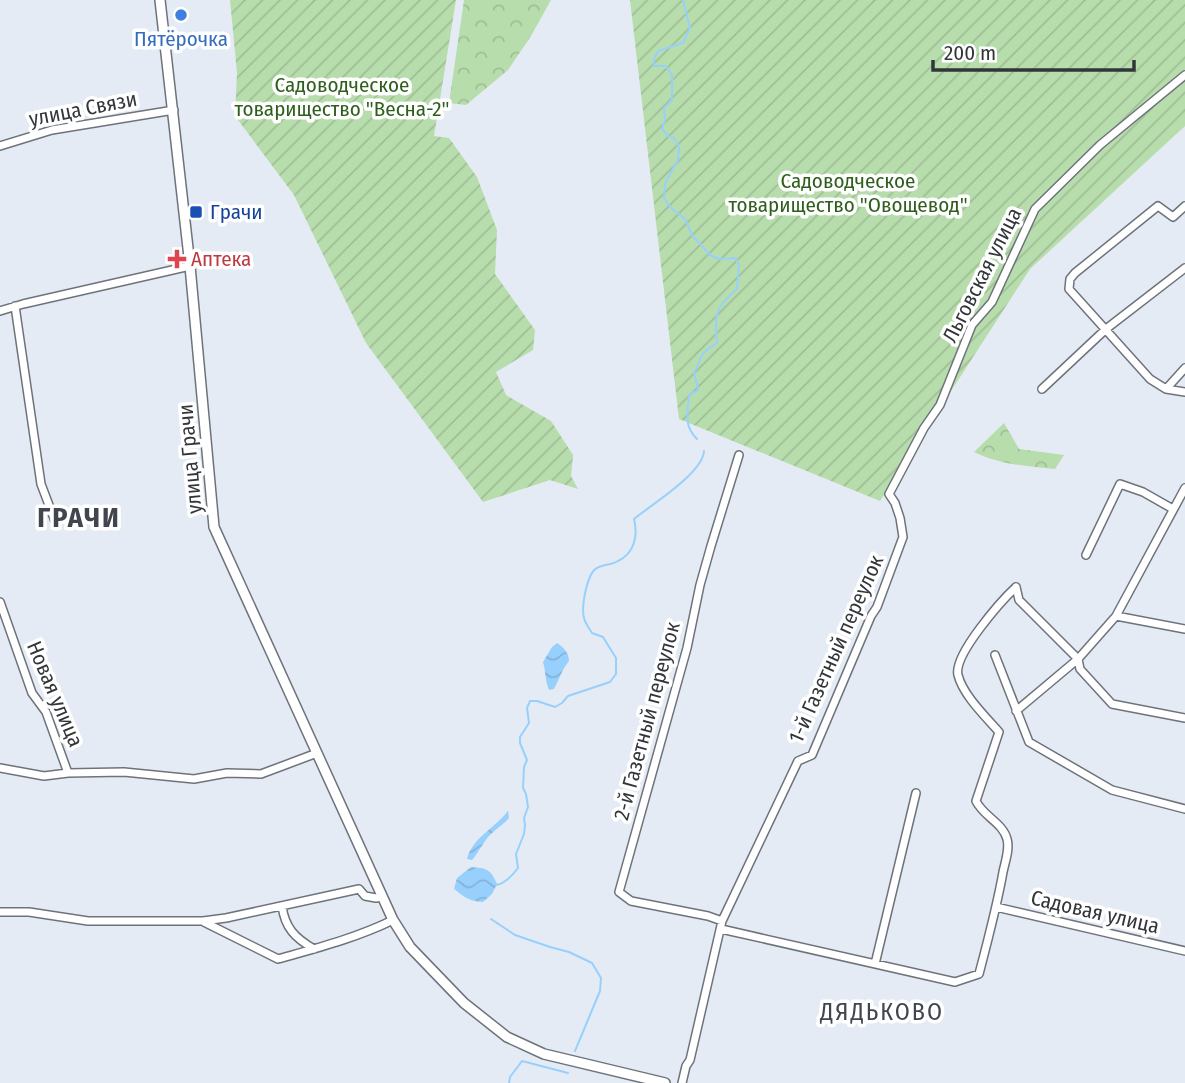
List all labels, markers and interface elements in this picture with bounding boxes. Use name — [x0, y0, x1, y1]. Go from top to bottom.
marker: Пятёрочка — [173, 7, 189, 23]
place label: Пятёрочка — [134, 26, 228, 52]
scale bar — [933, 28, 1134, 72]
text: 200 m — [944, 40, 996, 66]
park label: Садоводческое товарищество "Весна-2" — [234, 72, 450, 122]
street label: улица Связи — [27, 86, 139, 132]
park label: Садоводческое товарищество "Овощевод" — [728, 168, 968, 218]
place label: Грачи — [210, 199, 263, 225]
street label: Льговская улица — [937, 203, 1027, 347]
marker: Грачи — [188, 204, 204, 220]
place label: Аптека — [191, 246, 251, 272]
marker: Аптека — [169, 251, 185, 267]
street label: улица Грачи — [172, 403, 208, 515]
district label: ГРАЧИ — [37, 501, 121, 534]
street label: 1-й Газетный переулок — [783, 551, 889, 747]
street label: 2-й Газетный переулок — [608, 619, 686, 823]
street label: Новая улица — [21, 637, 89, 751]
street label: Садовая улица — [1028, 885, 1162, 939]
district label: ДЯДЬКОВО — [819, 998, 944, 1026]

